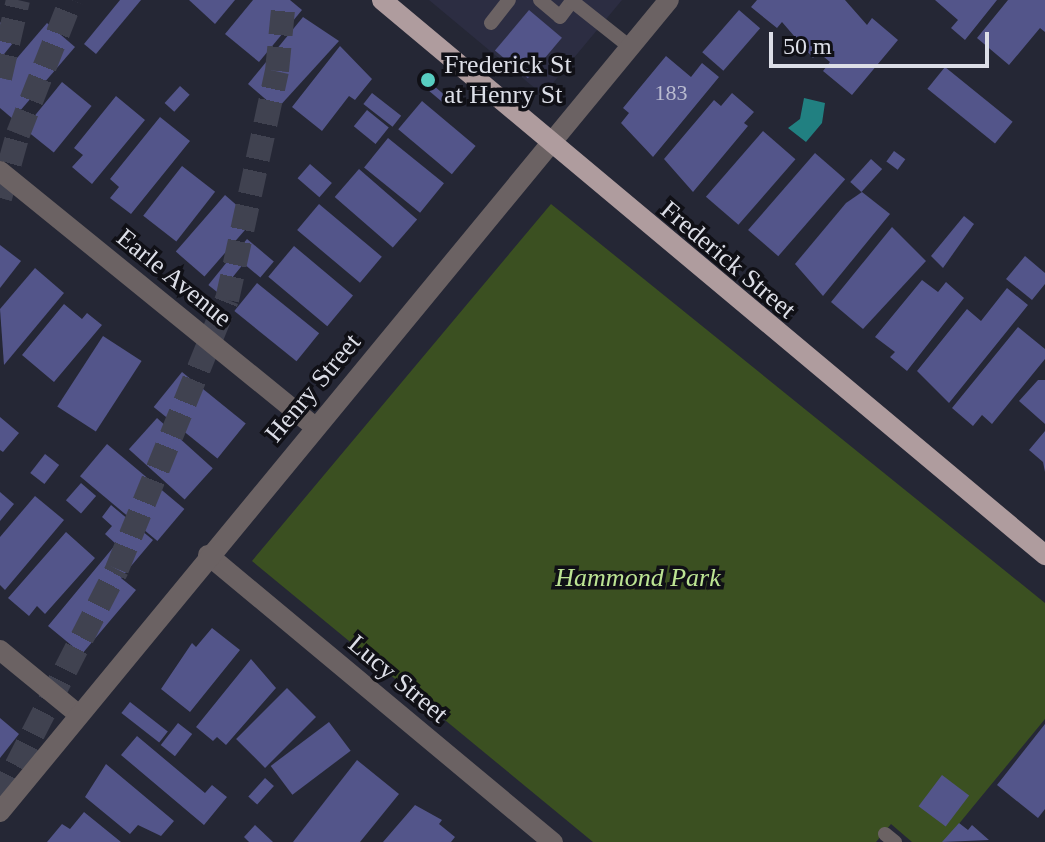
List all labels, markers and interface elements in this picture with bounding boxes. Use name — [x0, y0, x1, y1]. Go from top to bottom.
scale bar — [773, 16, 993, 66]
text: 50 m — [783, 33, 832, 59]
place label: Frederick St at Henry St — [444, 49, 572, 110]
marker: Frederick St at Henry St — [419, 71, 437, 89]
house number: 183 — [654, 80, 688, 106]
street label: Frederick Street — [654, 194, 802, 326]
street label: Earle Avenue — [110, 222, 238, 334]
street label: Henry Street — [259, 327, 367, 449]
park label: Hammond Park — [555, 562, 721, 594]
street label: Lucy Street — [342, 628, 454, 730]

